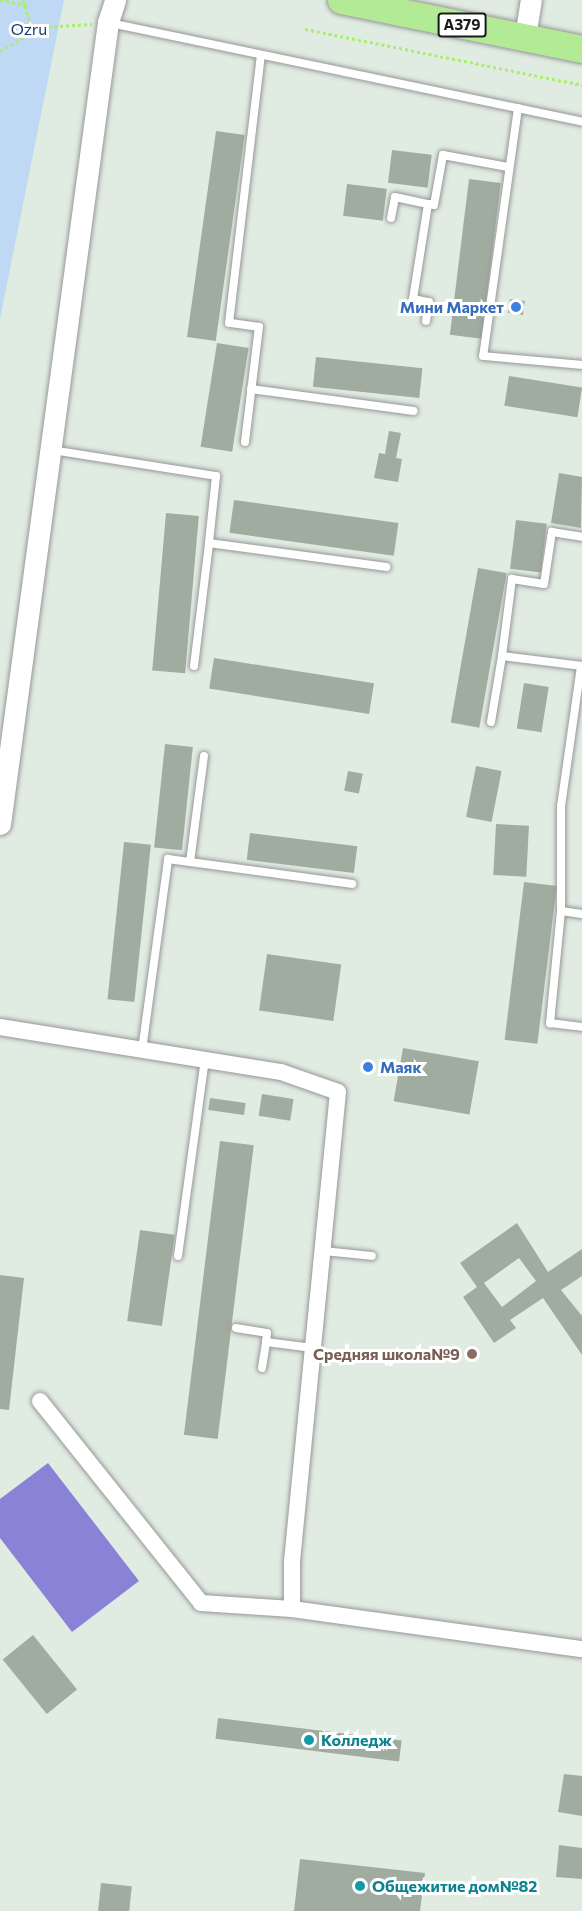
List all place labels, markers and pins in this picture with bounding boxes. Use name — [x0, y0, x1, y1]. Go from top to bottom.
place label: Мини Маркет — [400, 297, 504, 317]
marker: Мини Маркет — [509, 300, 523, 314]
place label: Маяк — [380, 1057, 422, 1077]
marker: Маяк — [361, 1060, 375, 1074]
place label: Средняя школа№9 — [313, 1344, 460, 1364]
marker: Средняя школа№9 — [465, 1347, 479, 1361]
place label: Колледж — [321, 1730, 392, 1750]
marker: Колледж — [302, 1733, 316, 1747]
place label: Общежитие дом№82 — [372, 1876, 537, 1896]
marker: Общежитие дом№82 — [353, 1879, 367, 1893]

